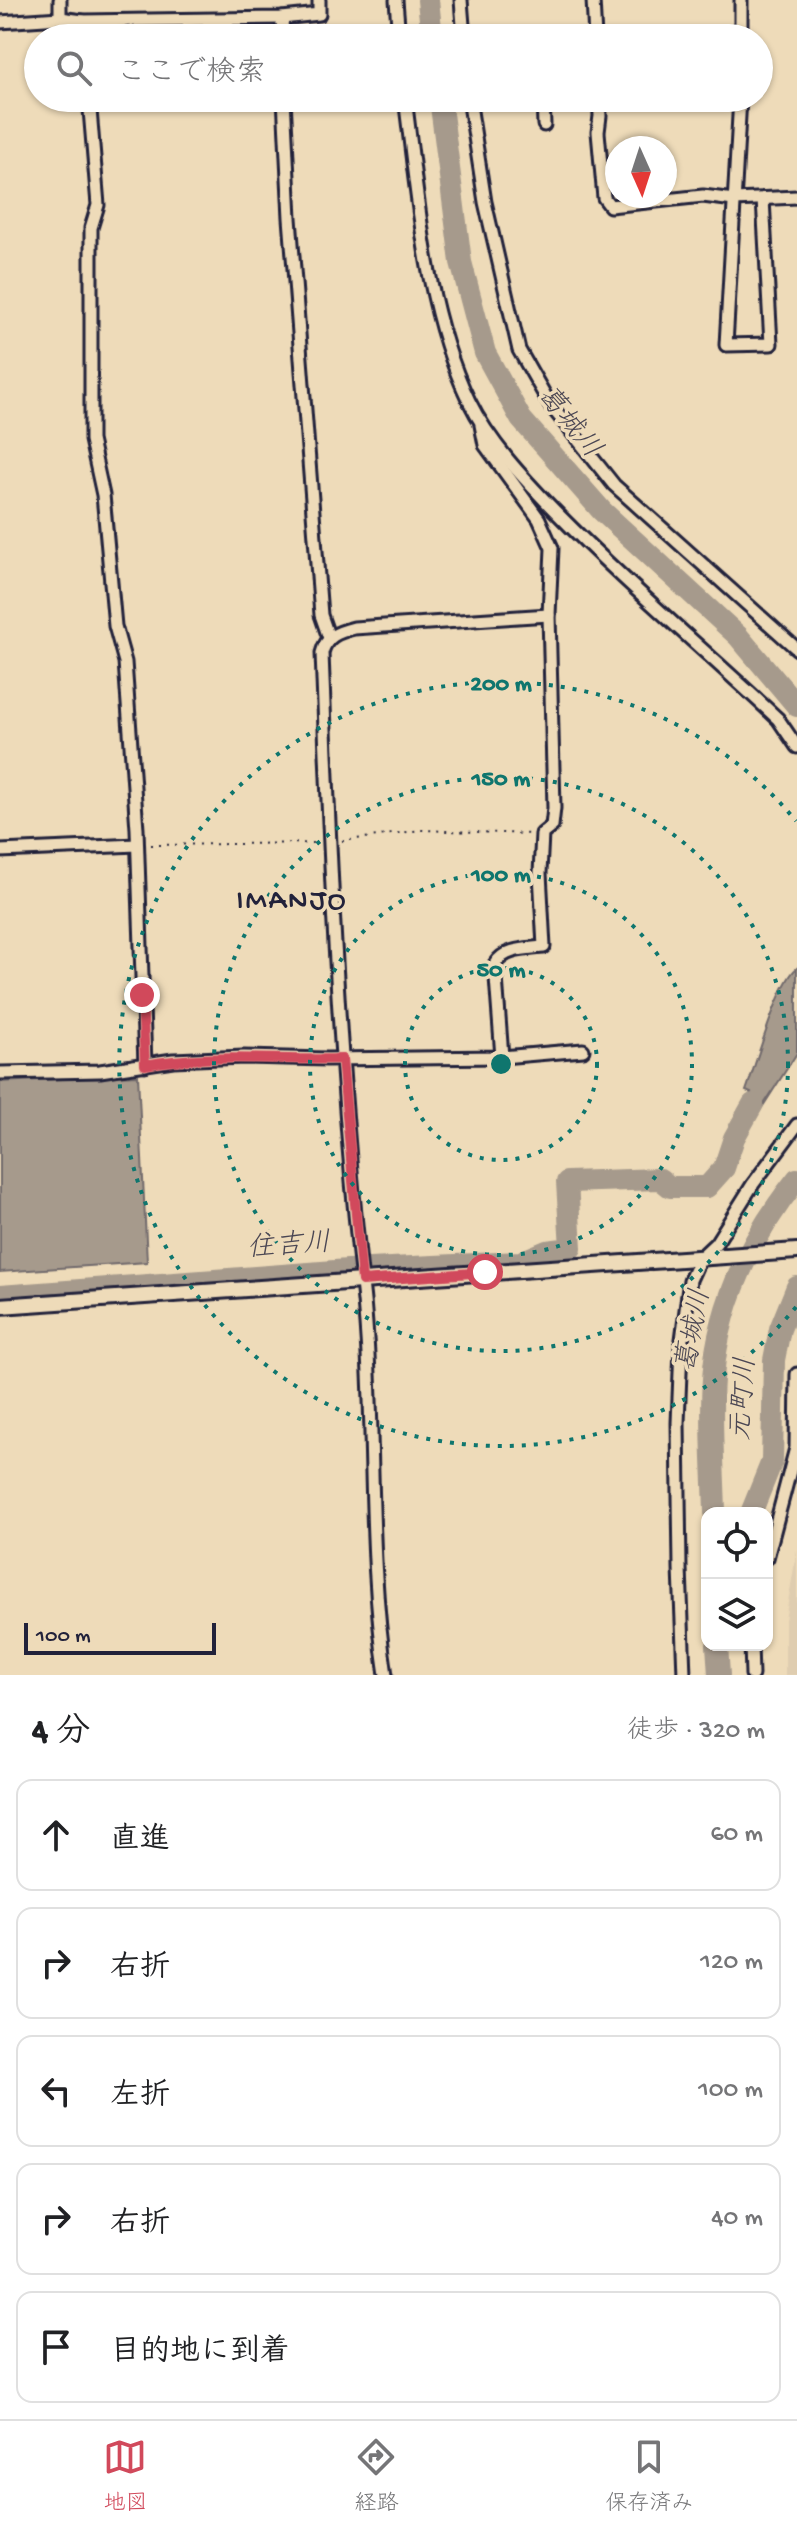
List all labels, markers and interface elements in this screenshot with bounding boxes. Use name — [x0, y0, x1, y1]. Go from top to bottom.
search box — [24, 24, 773, 112]
icon: search — [52, 46, 96, 90]
text: ここで検索 — [116, 57, 266, 92]
north arrow — [605, 136, 677, 208]
water label: 葛城川 — [529, 379, 608, 466]
text: 200 m — [470, 671, 532, 700]
text: 150 m — [471, 766, 530, 795]
text: 100 m — [470, 862, 531, 891]
district label: IMANJO — [236, 885, 348, 920]
text: 50 m — [477, 957, 525, 986]
route end — [124, 977, 160, 1013]
centre of rings — [487, 1050, 515, 1078]
water label: 住吉川 — [246, 1227, 332, 1266]
route start — [467, 1254, 503, 1290]
water label: 葛城川 — [670, 1286, 719, 1375]
water label: 元町川 — [726, 1356, 764, 1442]
map controls — [701, 1507, 773, 1651]
button: locate — [701, 1507, 773, 1579]
button: layers — [701, 1579, 773, 1651]
scale bar — [24, 1619, 216, 1655]
text: 100 m — [36, 1624, 91, 1650]
text: 4 分 — [32, 1714, 90, 1754]
text: 徒歩 · 320 m — [627, 1717, 765, 1748]
icon: ahead — [34, 1813, 78, 1857]
text: 60 m — [710, 1820, 763, 1851]
text: 直進 — [110, 1824, 170, 1859]
icon: right — [34, 1941, 78, 1985]
text: 120 m — [700, 1948, 763, 1979]
text: 右折 — [110, 1952, 170, 1987]
icon: left — [34, 2069, 78, 2113]
text: 100 m — [698, 2076, 763, 2107]
text: 左折 — [110, 2080, 170, 2115]
icon: right — [34, 2197, 78, 2241]
text: 40 m — [711, 2204, 763, 2235]
text: 右折 — [110, 2208, 170, 2243]
icon: arrive — [34, 2325, 78, 2369]
text: 目的地に到着 — [110, 2336, 290, 2371]
tab: 地図 — [103, 2435, 148, 2518]
tab: 経路 — [354, 2435, 399, 2518]
tab: 保存済み — [605, 2435, 694, 2518]

